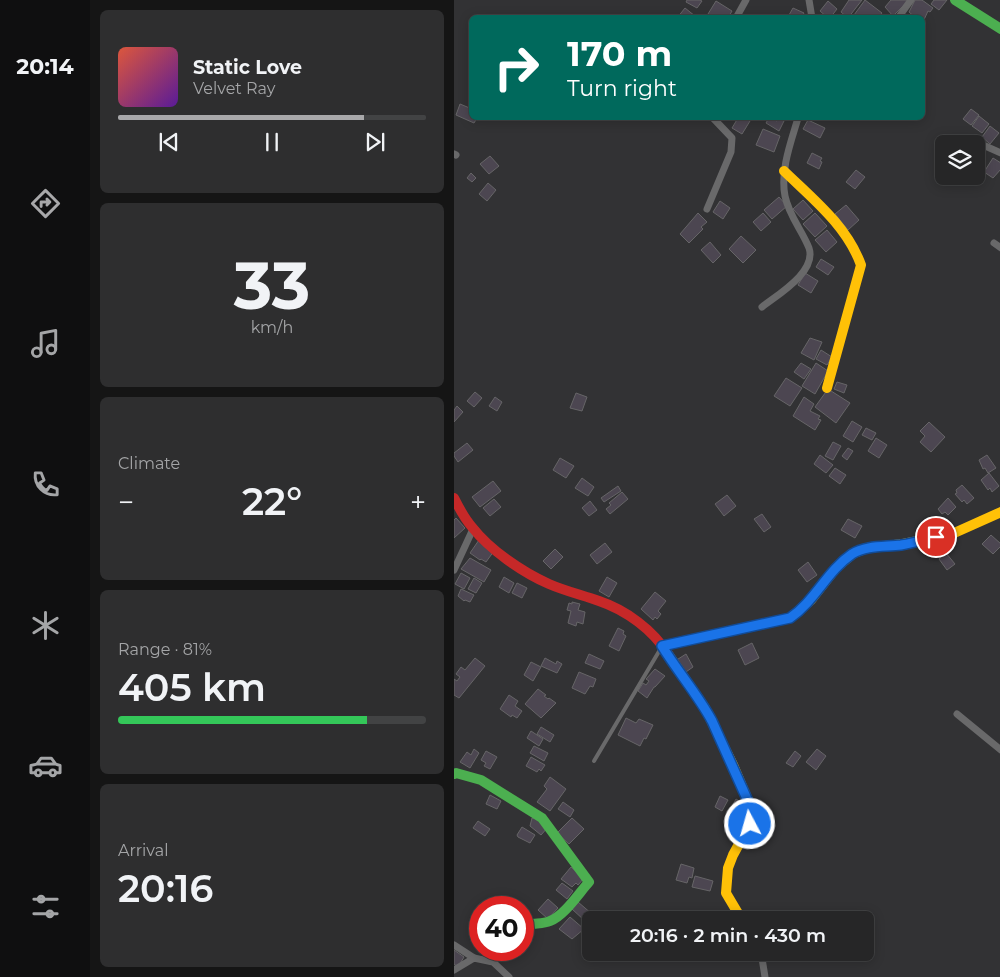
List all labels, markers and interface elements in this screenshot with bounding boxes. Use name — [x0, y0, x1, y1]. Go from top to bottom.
text: 170 m — [567, 32, 672, 75]
icon: right — [484, 35, 549, 100]
text: 20:14 — [16, 53, 74, 80]
text: Static Love — [193, 56, 302, 79]
text: Turn right — [567, 75, 677, 102]
text: Velvet Ray — [193, 79, 275, 98]
icon: previous — [155, 128, 183, 156]
icon: pause — [258, 128, 286, 156]
icon: next — [361, 128, 389, 156]
map controls — [935, 135, 985, 185]
button: layers — [935, 135, 985, 185]
icon: directions — [28, 186, 63, 221]
text: 33 — [234, 246, 310, 325]
text: km/h — [251, 318, 293, 337]
icon: music — [28, 326, 63, 361]
text: Climate — [118, 454, 180, 473]
icon: phone — [28, 467, 63, 502]
text: 22° — [242, 478, 302, 525]
text: − — [118, 485, 134, 519]
text: + — [410, 485, 426, 519]
pin — [915, 516, 957, 558]
icon: arrive — [922, 523, 950, 551]
icon: climate — [28, 608, 63, 643]
text: Range · 81% — [118, 640, 212, 659]
text: 405 km — [118, 664, 266, 711]
icon: car — [28, 748, 63, 783]
position arrow — [723, 797, 775, 849]
text: Arrival — [118, 841, 168, 860]
text: 20:16 — [118, 865, 213, 912]
icon: filters — [28, 889, 63, 924]
speed limit sign: 40 — [469, 896, 534, 961]
text: 20:16 · 2 min · 430 m — [630, 924, 826, 947]

